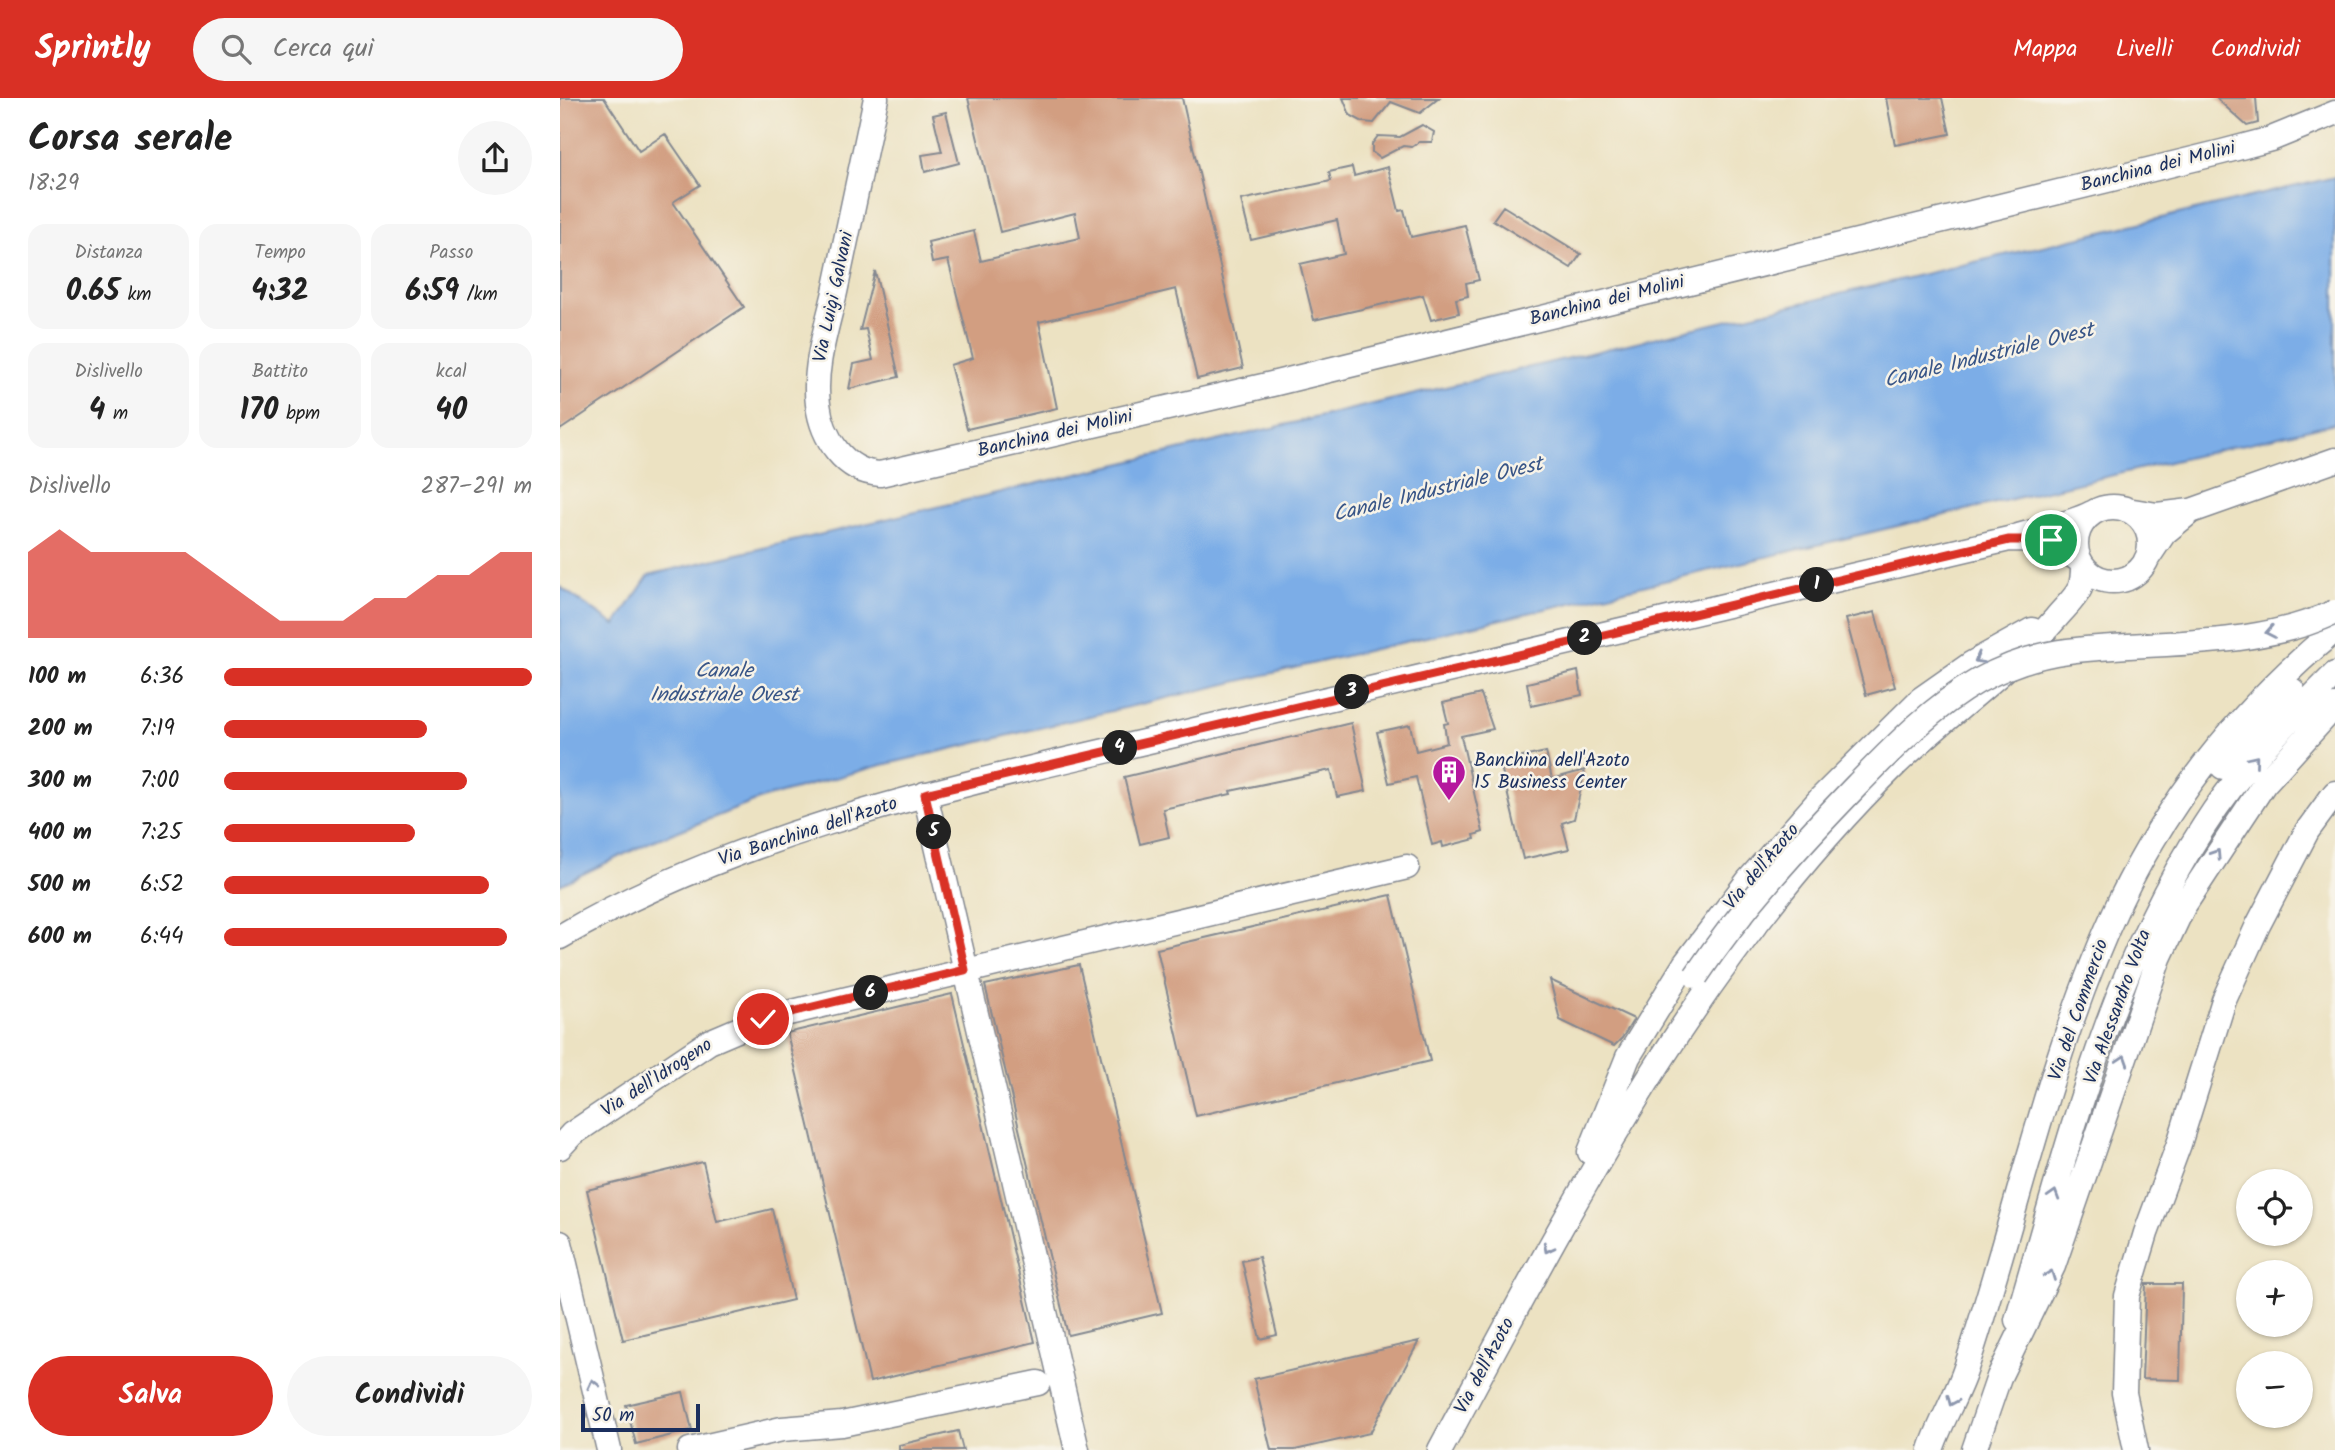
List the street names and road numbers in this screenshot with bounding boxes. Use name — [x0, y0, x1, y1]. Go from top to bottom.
street label: Banchina dei Molini — [2077, 133, 2240, 201]
street label: Via Luigi Galvani — [805, 227, 863, 365]
street label: Banchina dei Molini — [1526, 267, 1689, 335]
street label: Banchina dei Molini — [974, 401, 1137, 466]
street label: Via Banchina dell'Azoto — [715, 789, 901, 875]
street label: Via dell'Azoto — [1717, 817, 1807, 917]
street label: Via Alessandro Volta — [2076, 925, 2160, 1089]
street label: Via del Commercio — [2041, 935, 2117, 1085]
street label: Via dell'Idrogeno — [595, 1031, 719, 1125]
street label: Via dell'Azoto — [1447, 1312, 1523, 1420]

